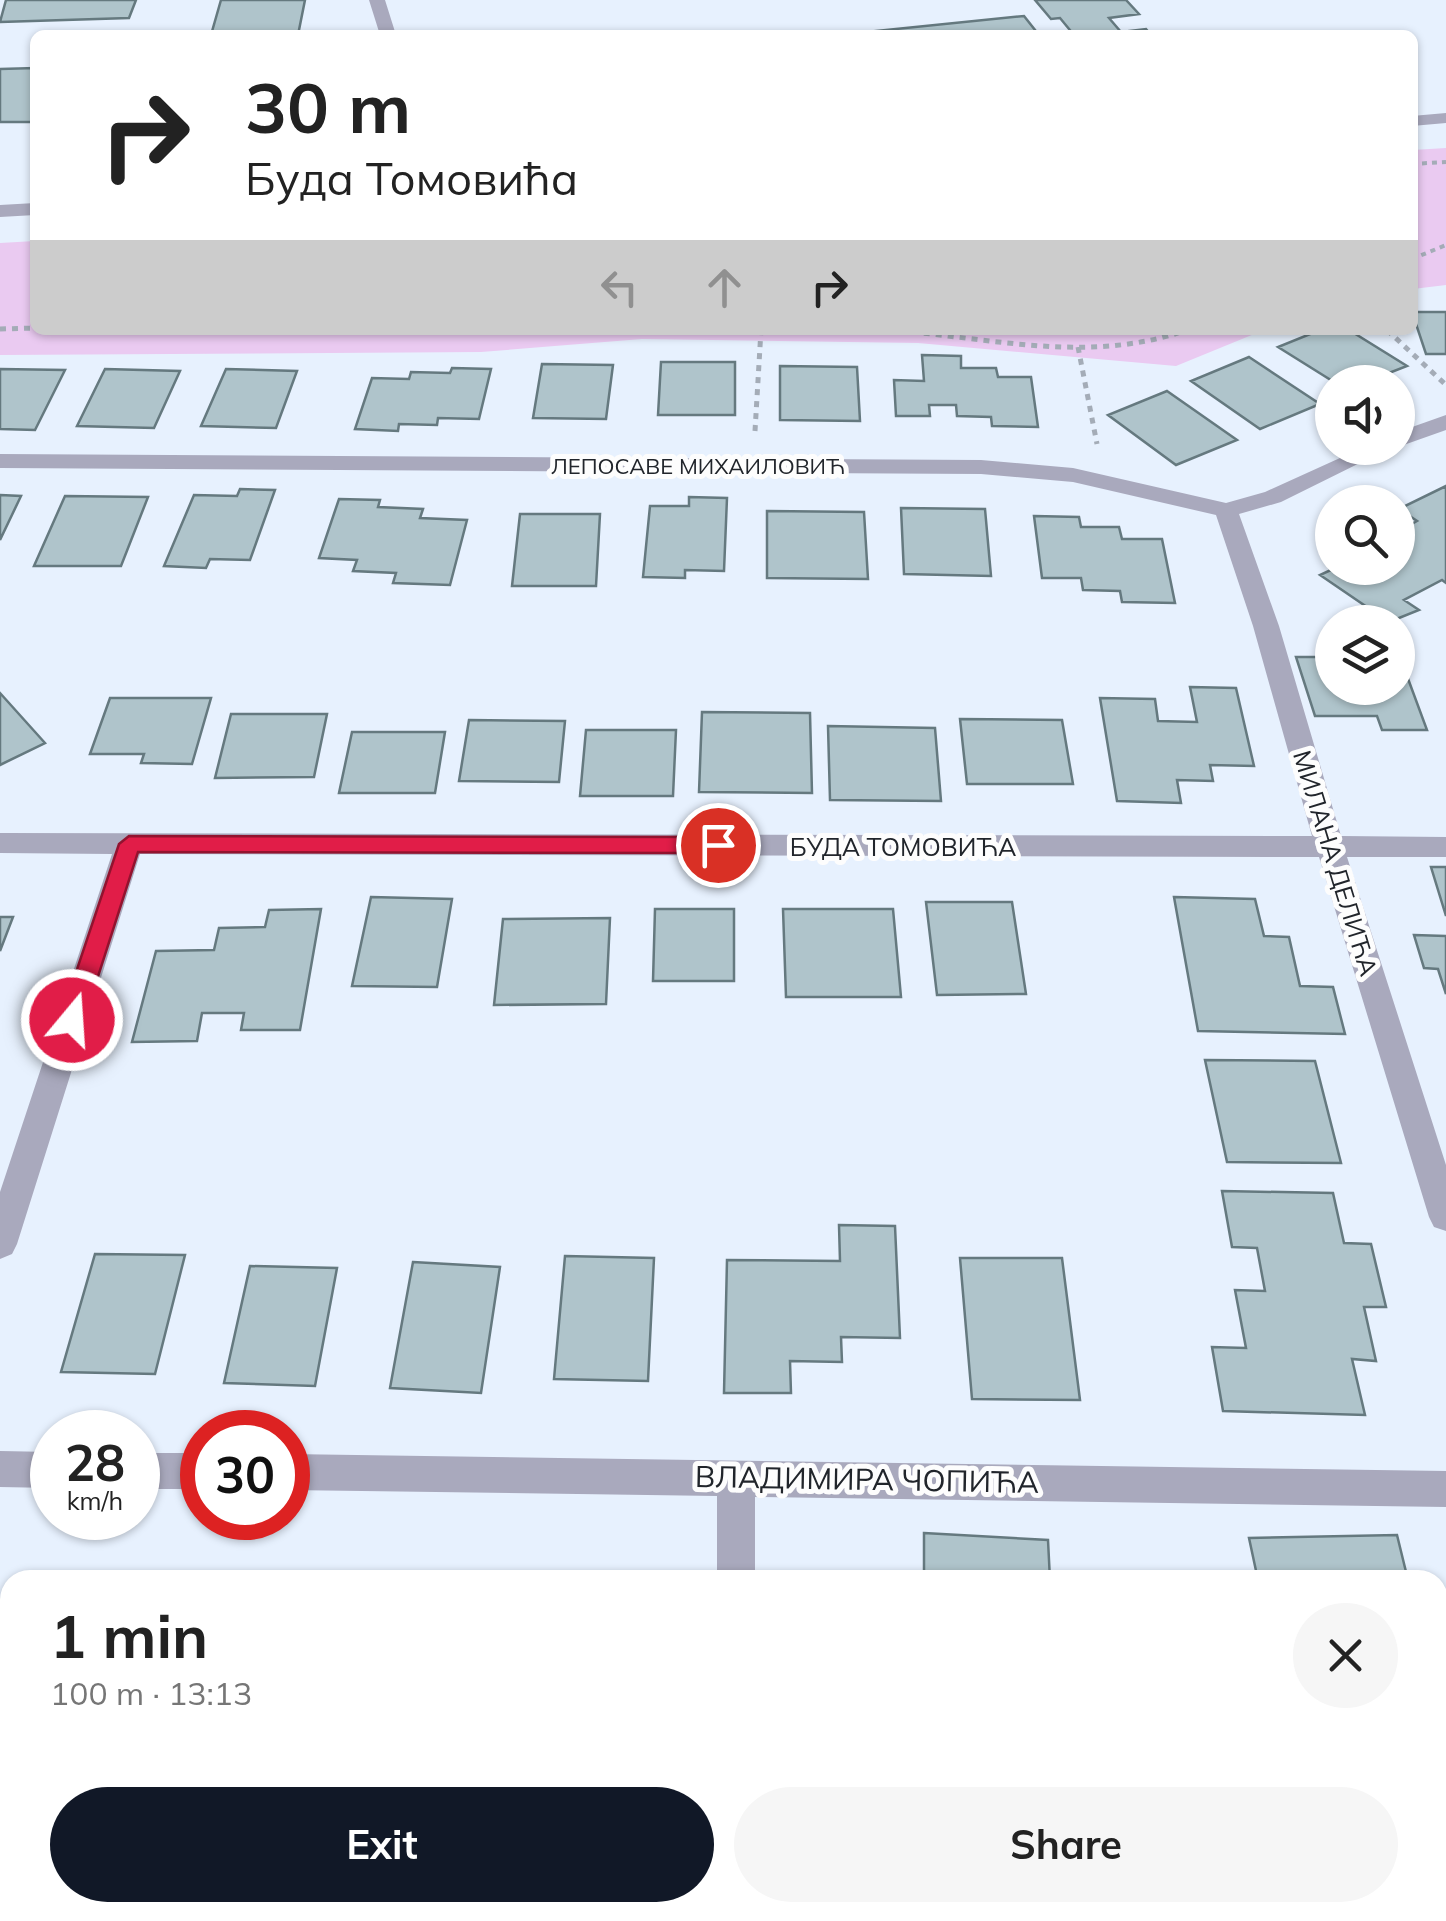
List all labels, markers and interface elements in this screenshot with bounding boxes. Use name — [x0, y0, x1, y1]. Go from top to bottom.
text: 30 m — [245, 63, 411, 151]
icon: right — [80, 70, 210, 200]
text: Буда Томовића — [245, 150, 578, 206]
icon: left — [592, 260, 647, 315]
icon: ahead — [697, 260, 752, 315]
icon: right — [802, 260, 857, 315]
map controls — [1315, 365, 1415, 705]
button: sound — [1315, 365, 1415, 465]
street label: ЛЕПОСАВЕ МИХАИЛОВИЋ — [551, 452, 845, 480]
button: search — [1315, 485, 1415, 585]
button: layers — [1315, 605, 1415, 705]
street label: МИЛАНА ДЕЛИЋА — [1287, 747, 1385, 979]
pin — [676, 803, 761, 888]
icon: arrive — [691, 818, 746, 873]
street label: БУДА ТОМОВИЋА — [790, 831, 1016, 862]
position arrow — [20, 968, 124, 1072]
speed limit sign: 30 — [180, 1410, 310, 1540]
text: 28 — [65, 1431, 125, 1494]
street label: ВЛАДИМИРА ЧОПИЋА — [695, 1457, 1039, 1501]
text: km/h — [67, 1485, 123, 1516]
text: 1 min — [50, 1598, 208, 1673]
button: close — [1293, 1603, 1398, 1708]
text: 100 m · 13:13 — [50, 1673, 252, 1713]
button: Exit — [50, 1787, 714, 1902]
button: Share — [734, 1787, 1398, 1902]

